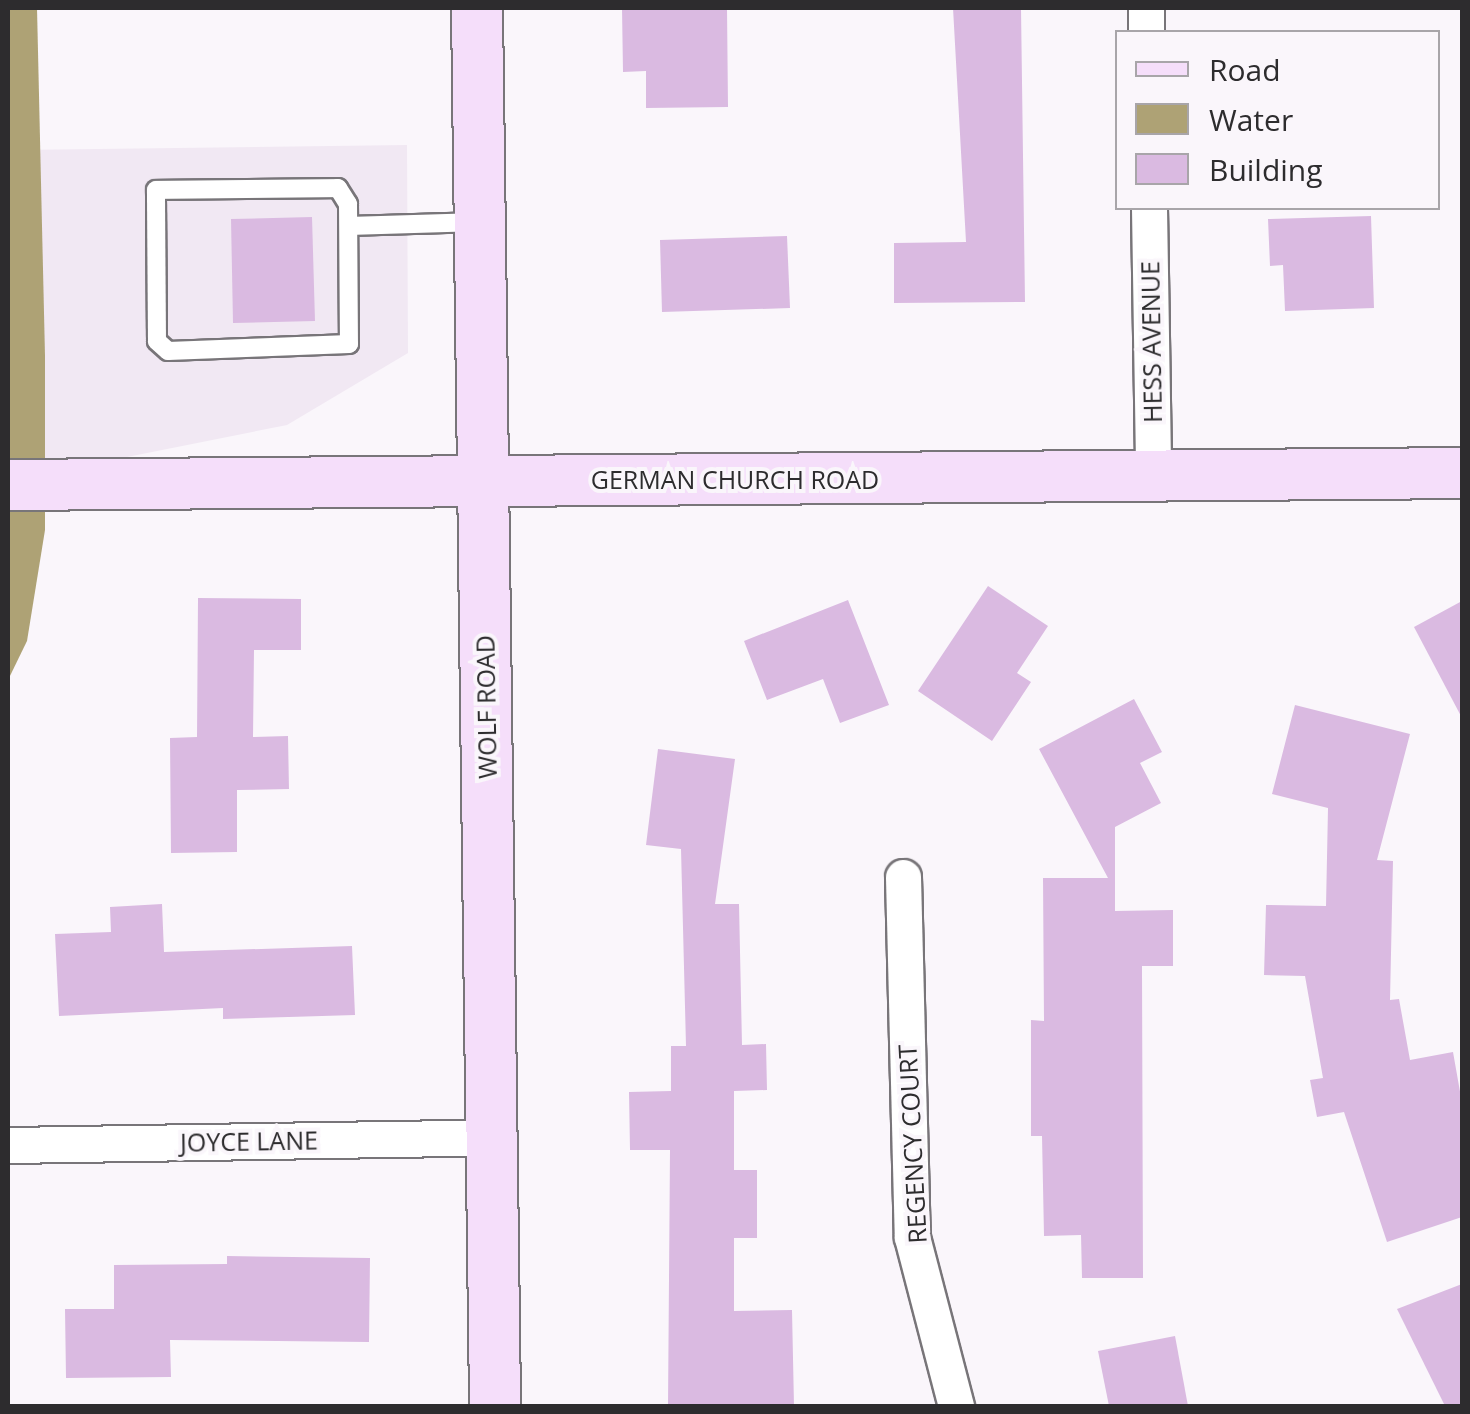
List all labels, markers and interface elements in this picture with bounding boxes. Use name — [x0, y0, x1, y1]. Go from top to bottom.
legend — [1115, 30, 1440, 210]
text: Road — [1209, 49, 1281, 90]
text: Water — [1209, 99, 1293, 140]
text: Building — [1209, 149, 1323, 190]
street label: HESS AVENUE — [1135, 261, 1167, 423]
street label: GERMAN CHURCH ROAD — [591, 464, 879, 494]
street label: WOLF ROAD — [470, 635, 502, 779]
street label: REGENCY COURT — [892, 1044, 932, 1244]
street label: JOYCE LANE — [180, 1125, 318, 1157]

